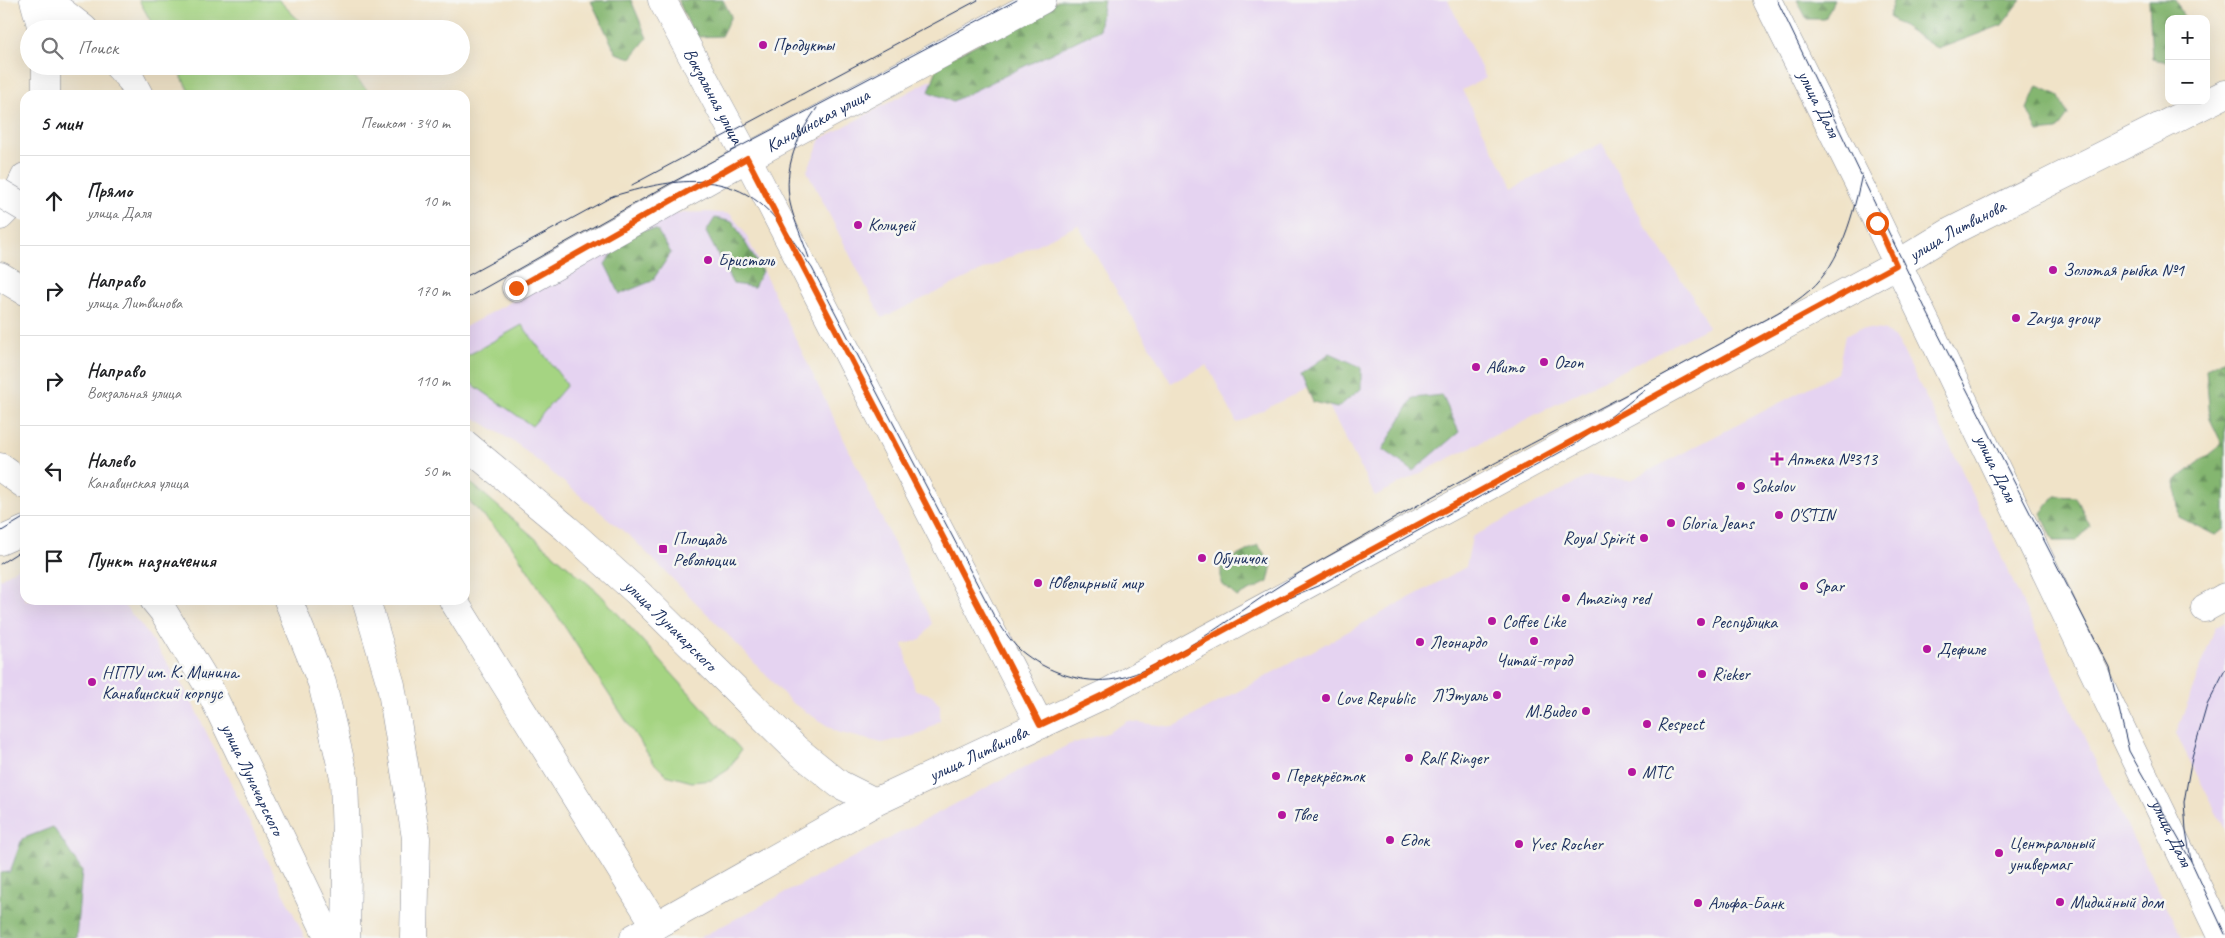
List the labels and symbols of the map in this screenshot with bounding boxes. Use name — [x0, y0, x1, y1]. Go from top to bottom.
place label: Продукты — [773, 34, 836, 56]
marker: Продукты — [757, 39, 769, 51]
street label: Вокзальная улица — [679, 44, 749, 149]
street label: улица Даля — [1793, 66, 1845, 142]
street label: Канавинская улица — [762, 83, 874, 157]
street label: улица Литвинова — [1904, 194, 2010, 266]
route start — [1866, 212, 1889, 235]
place label: Колизей — [868, 214, 917, 237]
marker: Колизей — [852, 219, 864, 231]
place label: Бристоль — [718, 249, 775, 271]
marker: Бристоль — [702, 254, 714, 266]
place label: Золотая рыбка №1 — [2063, 259, 2185, 281]
marker: Золотая рыбка №1 — [2047, 264, 2059, 276]
route end — [505, 277, 528, 300]
place label: Zarya group — [2026, 307, 2101, 329]
marker: Zarya group — [2010, 312, 2022, 324]
place label: Ozon — [1554, 351, 1584, 373]
place label: Авито — [1486, 356, 1525, 378]
marker: Ozon — [1538, 356, 1550, 368]
marker: Авито — [1470, 361, 1482, 373]
street label: улица Даля — [1970, 430, 2022, 506]
place label: Аптека №313 — [1787, 448, 1879, 470]
marker: Аптека №313 — [1771, 453, 1783, 465]
place label: Sokolov — [1751, 475, 1796, 497]
marker: Sokolov — [1735, 480, 1747, 492]
place label: O'STIN — [1789, 504, 1837, 526]
marker: O'STIN — [1773, 509, 1785, 521]
place label: Gloria Jeans — [1681, 512, 1755, 534]
marker: Gloria Jeans — [1665, 517, 1677, 529]
place label: Royal Spirit — [1563, 527, 1636, 549]
place label: Площадь Революции — [673, 528, 736, 571]
marker: Royal Spirit — [1638, 532, 1650, 544]
marker: Площадь Революции — [657, 543, 669, 555]
place label: Обуничок — [1212, 547, 1269, 569]
marker: Обуничок — [1196, 552, 1208, 564]
place label: Ювелирный мир — [1048, 572, 1144, 594]
street label: улица Луначарского — [619, 574, 723, 677]
place label: Spar — [1814, 575, 1845, 597]
marker: Ювелирный мир — [1032, 577, 1044, 589]
marker: Spar — [1798, 580, 1810, 592]
place label: Amazing red — [1576, 587, 1653, 609]
marker: Amazing red — [1560, 592, 1572, 604]
place label: Coffee Like — [1502, 610, 1567, 632]
place label: Республика — [1711, 611, 1778, 633]
marker: Coffee Like — [1486, 615, 1498, 627]
marker: Республика — [1695, 616, 1707, 628]
place label: Леонардо — [1430, 631, 1488, 653]
marker: Читай-город — [1528, 635, 1540, 647]
marker: Леонардо — [1414, 636, 1426, 648]
place label: Дефиле — [1937, 638, 1987, 660]
marker: Дефиле — [1921, 643, 1933, 655]
place label: Читай-город — [1496, 649, 1574, 671]
place label: НГПУ им. К. Минина. Канавинский корпус — [102, 661, 240, 704]
place label: Rieker — [1712, 663, 1751, 685]
marker: Rieker — [1696, 668, 1708, 680]
marker: НГПУ им. К. Минина. Канавинский корпус — [86, 676, 98, 688]
place label: Л’Этуаль — [1432, 684, 1488, 706]
place label: Love Republic — [1336, 687, 1416, 709]
marker: Л’Этуаль — [1491, 689, 1503, 701]
marker: Love Republic — [1320, 692, 1332, 704]
place label: М.Видео — [1525, 700, 1578, 722]
marker: М.Видео — [1580, 705, 1592, 717]
place label: Respect — [1657, 713, 1706, 735]
marker: Respect — [1641, 718, 1653, 730]
street label: улица Луначарского — [216, 719, 290, 840]
street label: улица Литвинова — [924, 720, 1033, 787]
place label: Ralf Ringer — [1419, 747, 1490, 769]
marker: Ralf Ringer — [1403, 752, 1415, 764]
place label: МТС — [1642, 761, 1674, 783]
place label: Перекрёсток — [1286, 765, 1366, 787]
marker: МТС — [1626, 766, 1638, 778]
marker: Перекрёсток — [1270, 770, 1282, 782]
street label: улица Даля — [2146, 795, 2198, 871]
place label: Твое — [1292, 804, 1318, 826]
marker: Твое — [1276, 809, 1288, 821]
place label: Едок — [1400, 829, 1431, 851]
place label: Центральный универмаг — [2008, 832, 2096, 875]
place label: Yves Rocher — [1529, 833, 1604, 855]
marker: Едок — [1384, 834, 1396, 846]
marker: Yves Rocher — [1513, 838, 1525, 850]
marker: Центральный универмаг — [1993, 847, 2005, 859]
place label: Мидийный дом — [2070, 891, 2165, 913]
place label: Альфа-Банк — [1708, 892, 1785, 914]
marker: Мидийный дом — [2054, 896, 2066, 908]
marker: Альфа-Банк — [1692, 897, 1704, 909]

